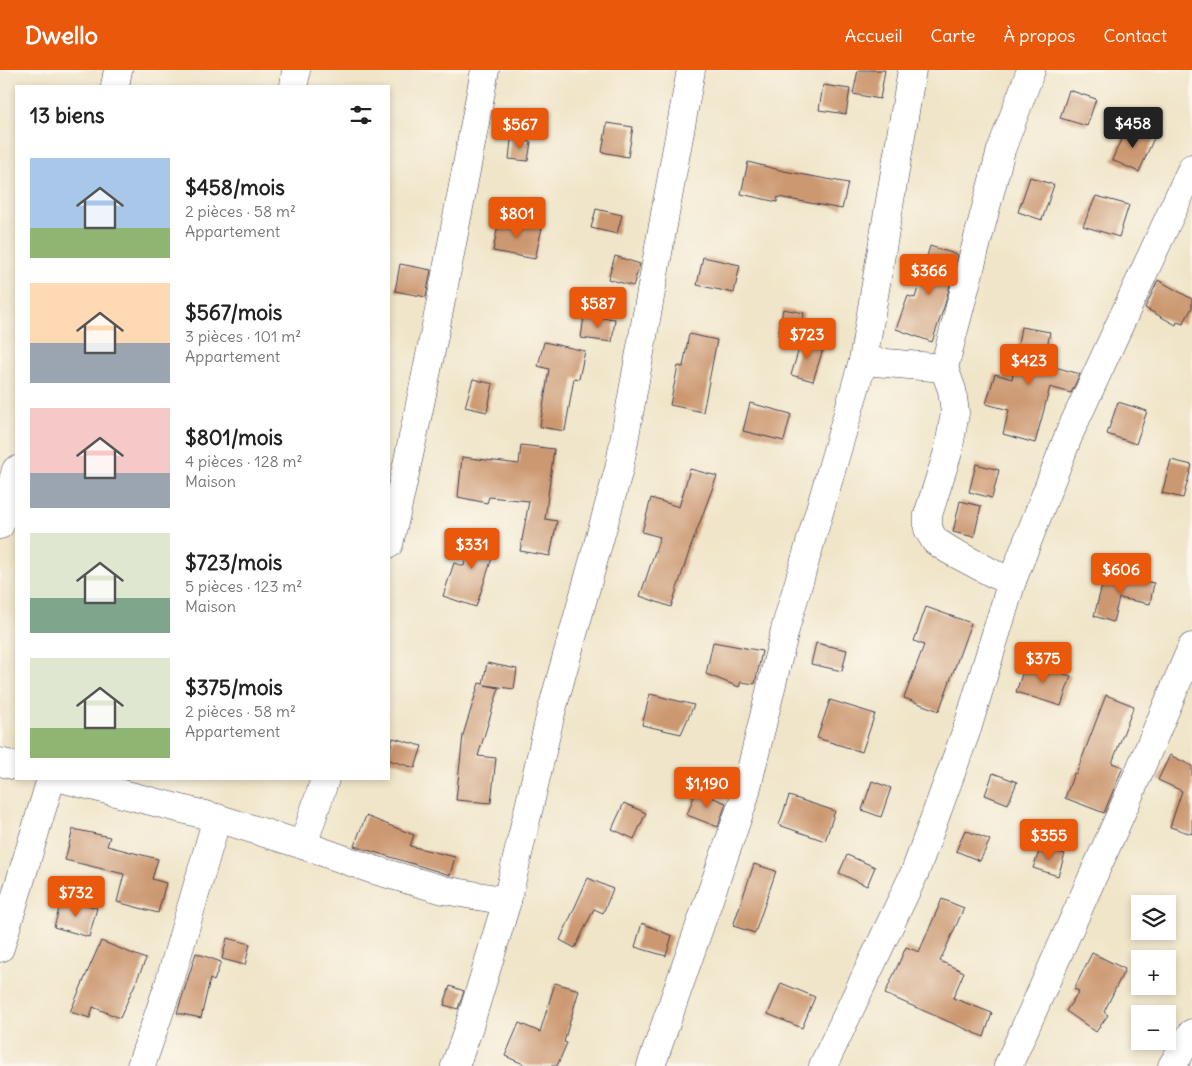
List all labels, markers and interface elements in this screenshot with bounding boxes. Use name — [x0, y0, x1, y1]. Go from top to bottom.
text: Dwello — [25, 20, 98, 50]
text: Accueil — [845, 24, 903, 47]
text: Carte — [931, 24, 976, 47]
text: À propos — [1004, 24, 1075, 47]
text: Contact — [1103, 24, 1167, 47]
icon: filters — [347, 101, 375, 129]
text: 13 biens — [30, 102, 105, 129]
pin: $458 — [1103, 106, 1163, 149]
pin: $567 — [490, 108, 550, 150]
text: $458 — [1115, 113, 1151, 133]
text: $567 — [502, 114, 538, 134]
text: $458/mois — [185, 174, 285, 201]
icon: home — [70, 178, 130, 238]
pin: $801 — [487, 196, 547, 239]
text: 2 pièces · 58 m² — [185, 201, 296, 221]
text: $801 — [500, 203, 534, 223]
text: Appartement — [185, 221, 280, 241]
pin: $366 — [899, 254, 959, 296]
text: $366 — [911, 260, 947, 280]
pin: $587 — [568, 286, 628, 329]
text: $587 — [580, 293, 616, 313]
text: $567/mois — [185, 299, 282, 326]
icon: home — [70, 303, 130, 363]
pin: $723 — [777, 318, 837, 360]
text: $723 — [790, 324, 824, 344]
text: 3 pièces · 101 m² — [185, 326, 301, 346]
pin: $423 — [999, 344, 1059, 386]
text: Appartement — [185, 346, 280, 366]
text: $423 — [1011, 350, 1047, 370]
text: $801/mois — [185, 424, 283, 451]
icon: home — [70, 428, 130, 488]
text: 4 pièces · 128 m² — [185, 451, 302, 471]
text: Maison — [185, 471, 236, 491]
pin: $331 — [442, 528, 502, 570]
text: $331 — [455, 534, 489, 554]
text: $723/mois — [185, 549, 282, 576]
pin: $606 — [1091, 552, 1151, 595]
icon: home — [70, 553, 130, 613]
text: $606 — [1102, 559, 1140, 579]
text: 5 pièces · 123 m² — [185, 576, 302, 596]
text: Maison — [185, 596, 236, 616]
pin: $375 — [1013, 642, 1073, 684]
text: $375 — [1026, 648, 1061, 668]
text: $375/mois — [185, 674, 283, 701]
icon: home — [70, 678, 130, 738]
text: 2 pièces · 58 m² — [185, 701, 296, 721]
text: Appartement — [185, 721, 280, 741]
pin: $1,190 — [666, 766, 748, 809]
text: $1,190 — [685, 773, 729, 793]
pin: $355 — [1019, 818, 1079, 861]
text: $355 — [1031, 825, 1067, 845]
pin: $732 — [46, 876, 106, 918]
text: $732 — [59, 882, 93, 902]
map controls — [1131, 895, 1176, 1050]
button: layers — [1131, 895, 1176, 940]
button: + — [1131, 950, 1176, 995]
button: − — [1131, 1005, 1176, 1050]

